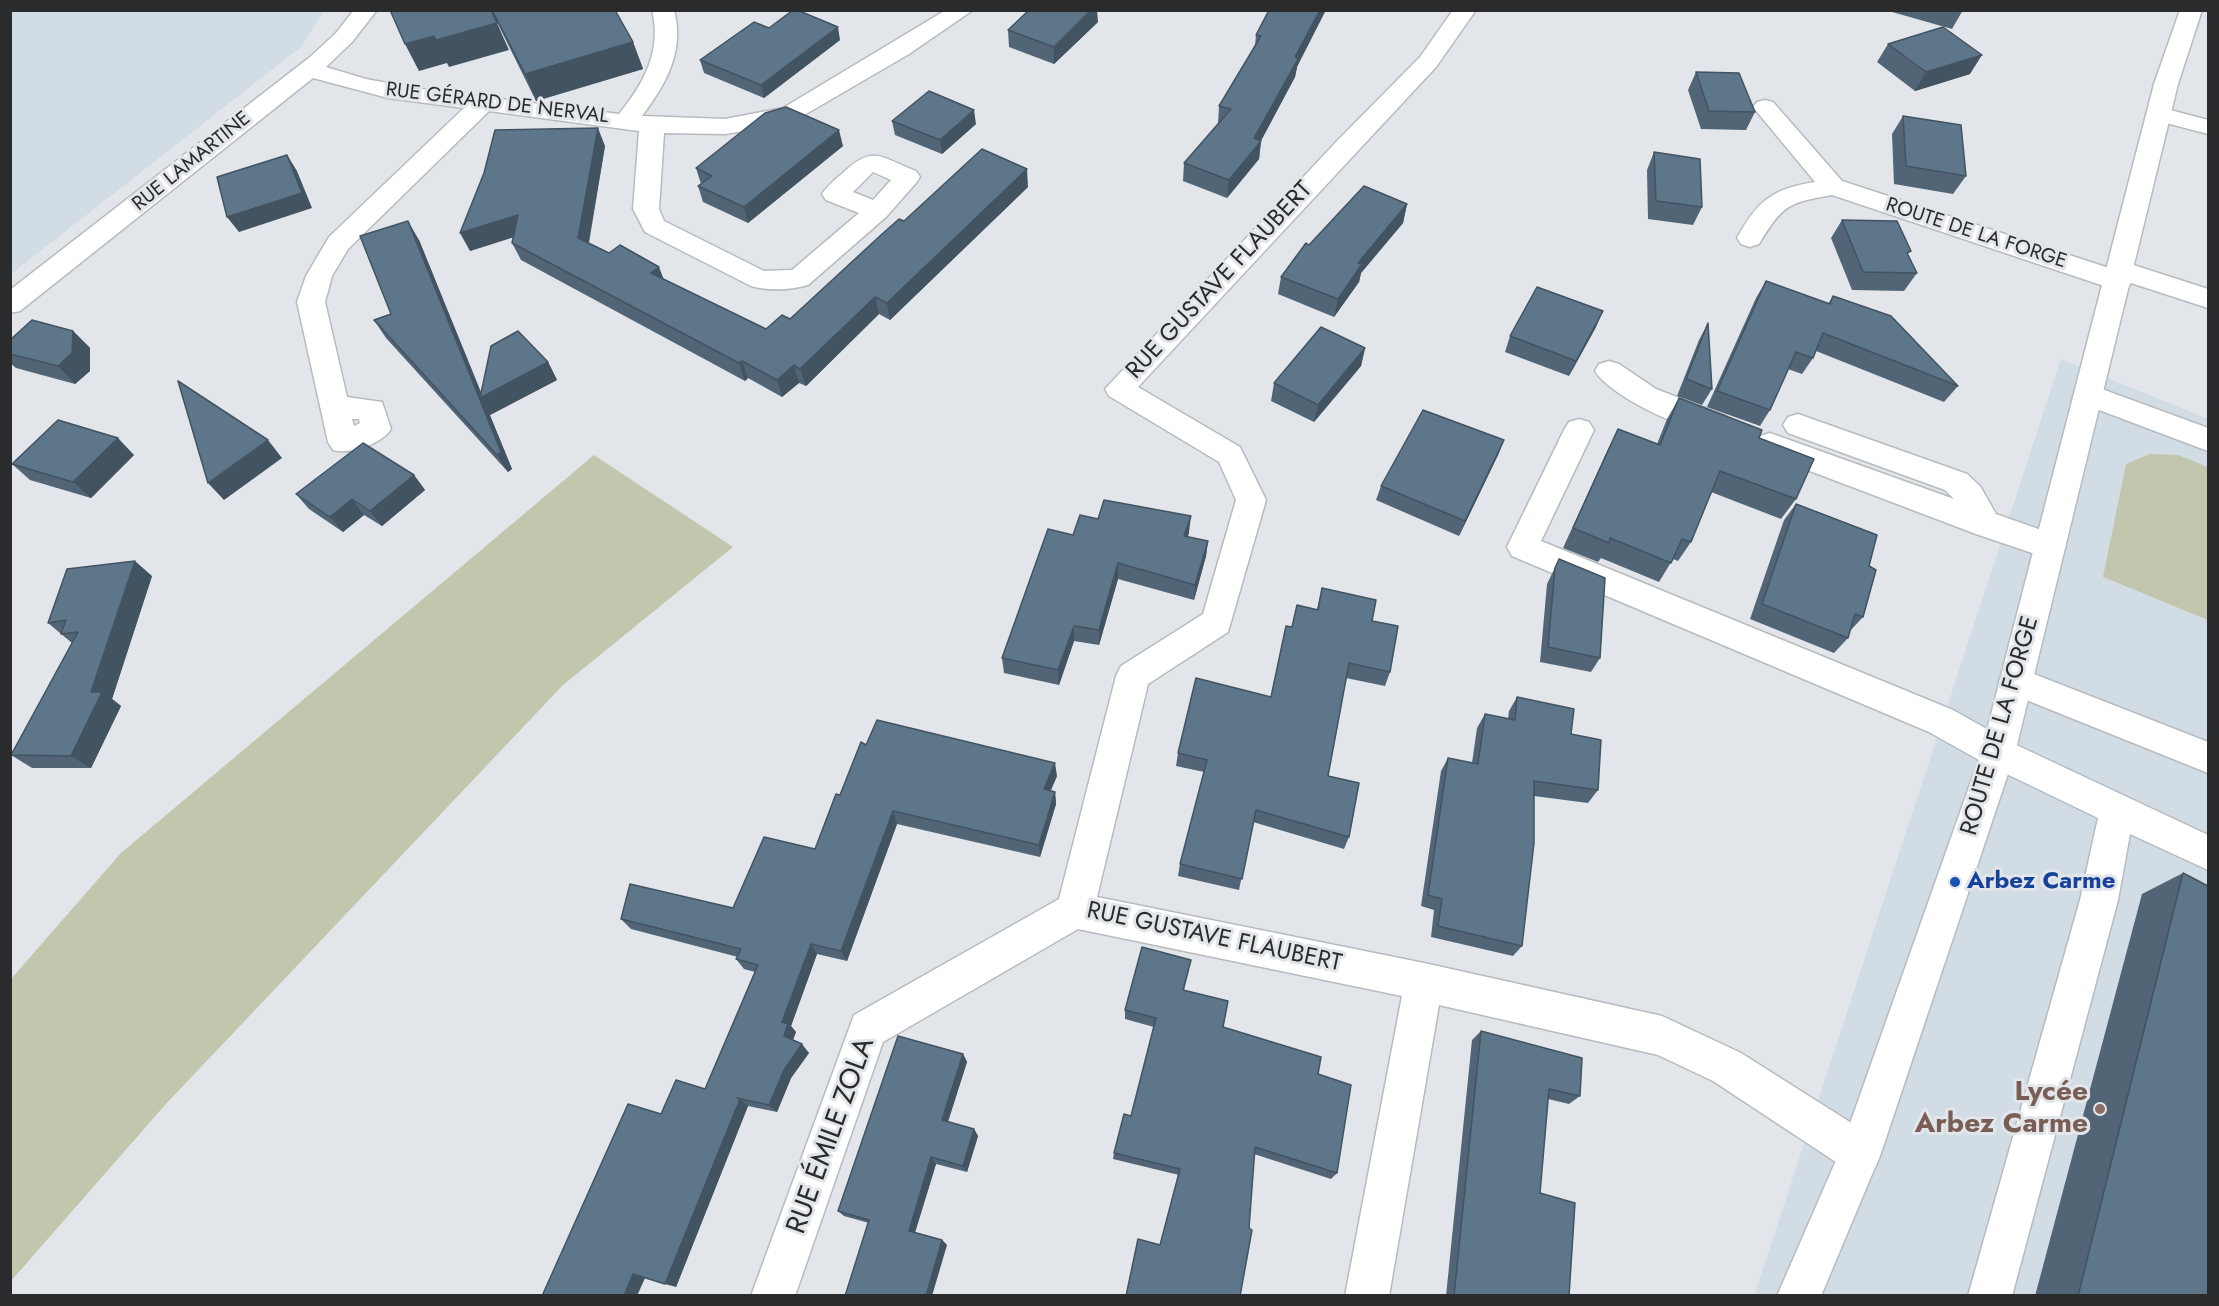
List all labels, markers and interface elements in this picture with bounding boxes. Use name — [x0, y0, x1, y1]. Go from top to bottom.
street label: RUE GÉRARD DE NERVAL — [384, 78, 610, 130]
street label: RUE LAMARTINE — [128, 107, 256, 217]
street label: RUE GUSTAVE FLAUBERT — [1121, 176, 1319, 386]
street label: ROUTE DE LA FORGE — [1883, 193, 2069, 275]
street label: ROUTE DE LA FORGE — [1956, 613, 2046, 839]
place label: Arbez Carme — [1967, 868, 2115, 896]
marker: Arbez Carme — [1948, 875, 1962, 889]
street label: RUE GUSTAVE FLAUBERT — [1084, 897, 1344, 979]
street label: RUE ÉMILE ZOLA — [781, 1033, 883, 1239]
place label: Lycée Arbez Carme — [1915, 1076, 2088, 1142]
marker: Lycée Arbez Carme — [2093, 1102, 2107, 1116]

